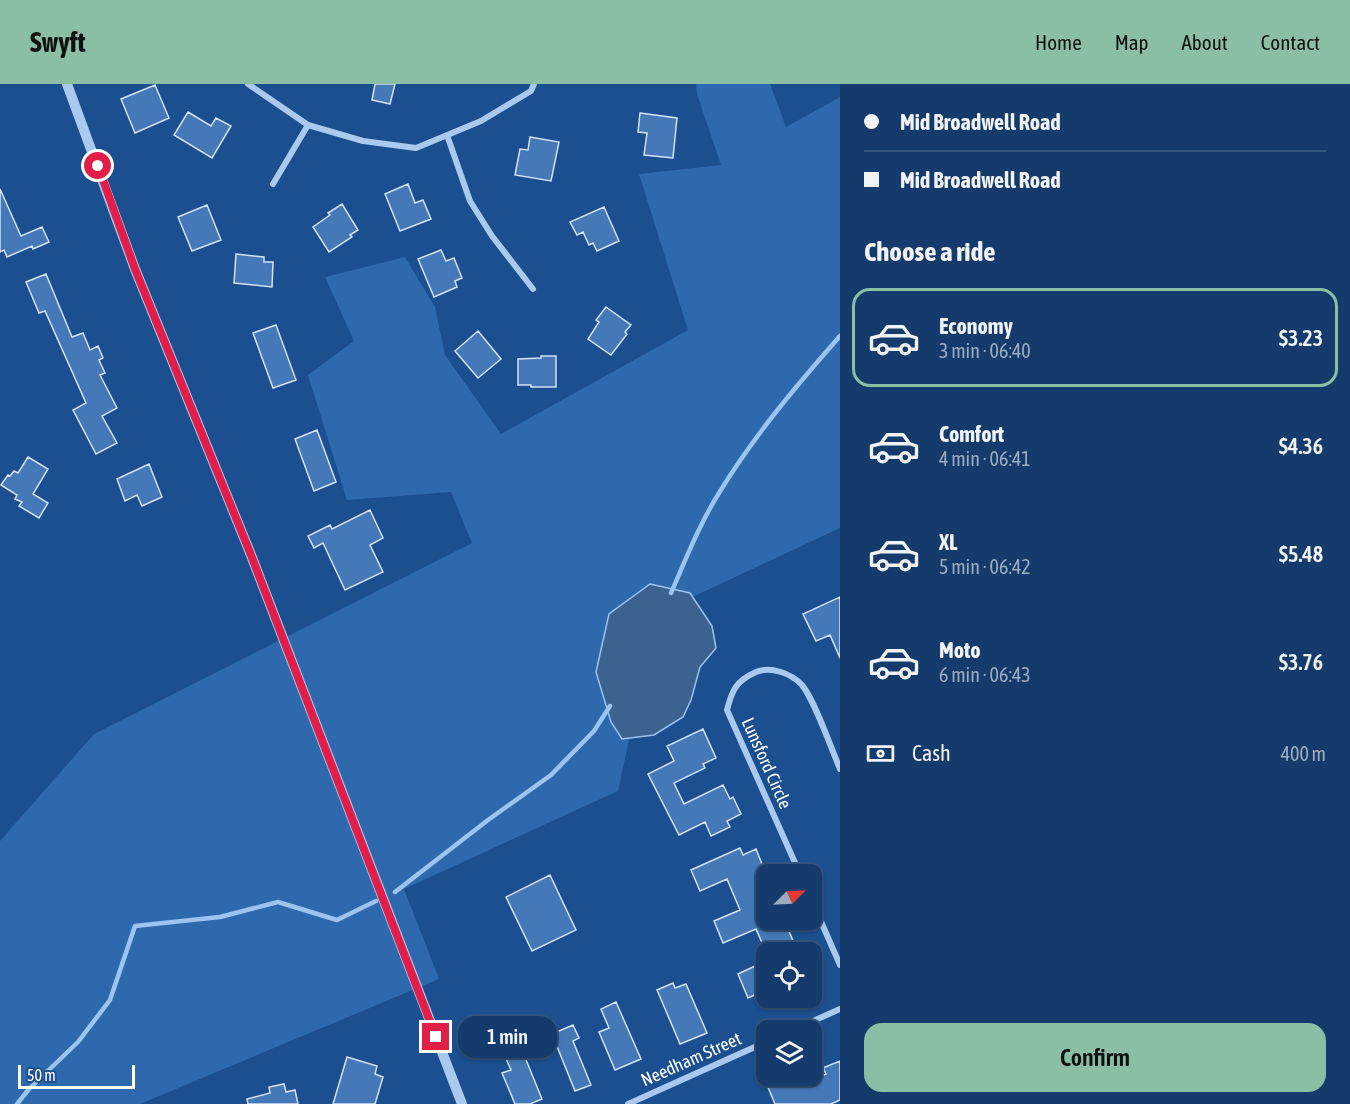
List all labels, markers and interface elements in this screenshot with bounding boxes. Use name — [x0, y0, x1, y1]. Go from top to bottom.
text: Swyft — [30, 26, 86, 58]
text: Home — [1035, 30, 1082, 54]
text: Map — [1115, 30, 1149, 54]
text: About — [1182, 30, 1228, 54]
text: Contact — [1261, 30, 1320, 54]
text: Mid Broadwell Road — [900, 109, 1061, 135]
route start — [84, 152, 111, 179]
text: Mid Broadwell Road — [900, 167, 1061, 193]
text: Choose a ride — [864, 236, 996, 267]
icon: car — [867, 311, 921, 365]
text: Economy — [939, 313, 1013, 339]
text: $3.23 — [1279, 325, 1323, 351]
text: 3 min · 06:40 — [939, 339, 1031, 362]
icon: car — [867, 419, 921, 473]
text: Comfort — [939, 421, 1004, 447]
text: $4.36 — [1279, 433, 1323, 459]
text: 4 min · 06:41 — [939, 447, 1031, 470]
icon: car — [867, 527, 921, 581]
text: XL — [939, 529, 957, 555]
text: $5.48 — [1279, 541, 1323, 567]
text: 5 min · 06:42 — [939, 555, 1031, 578]
icon: car — [867, 635, 921, 689]
text: Moto — [939, 637, 981, 663]
text: $3.76 — [1279, 649, 1323, 675]
text: 6 min · 06:43 — [939, 663, 1031, 686]
street label: Lunsford Circle — [738, 714, 796, 812]
icon: cash — [864, 737, 897, 770]
text: Cash — [912, 740, 951, 766]
text: 400 m — [1281, 742, 1326, 765]
north arrow — [756, 864, 822, 930]
map controls — [756, 864, 822, 1086]
button: locate — [756, 942, 822, 1008]
callout: 1 min — [457, 1016, 556, 1058]
button: layers — [756, 1020, 822, 1086]
route end — [422, 1023, 449, 1050]
button: Confirm — [864, 1023, 1326, 1092]
text: 1 min — [487, 1025, 528, 1048]
street label: Needham Street — [638, 1028, 744, 1090]
scale bar — [18, 1062, 135, 1090]
text: 50 m — [27, 1066, 56, 1084]

